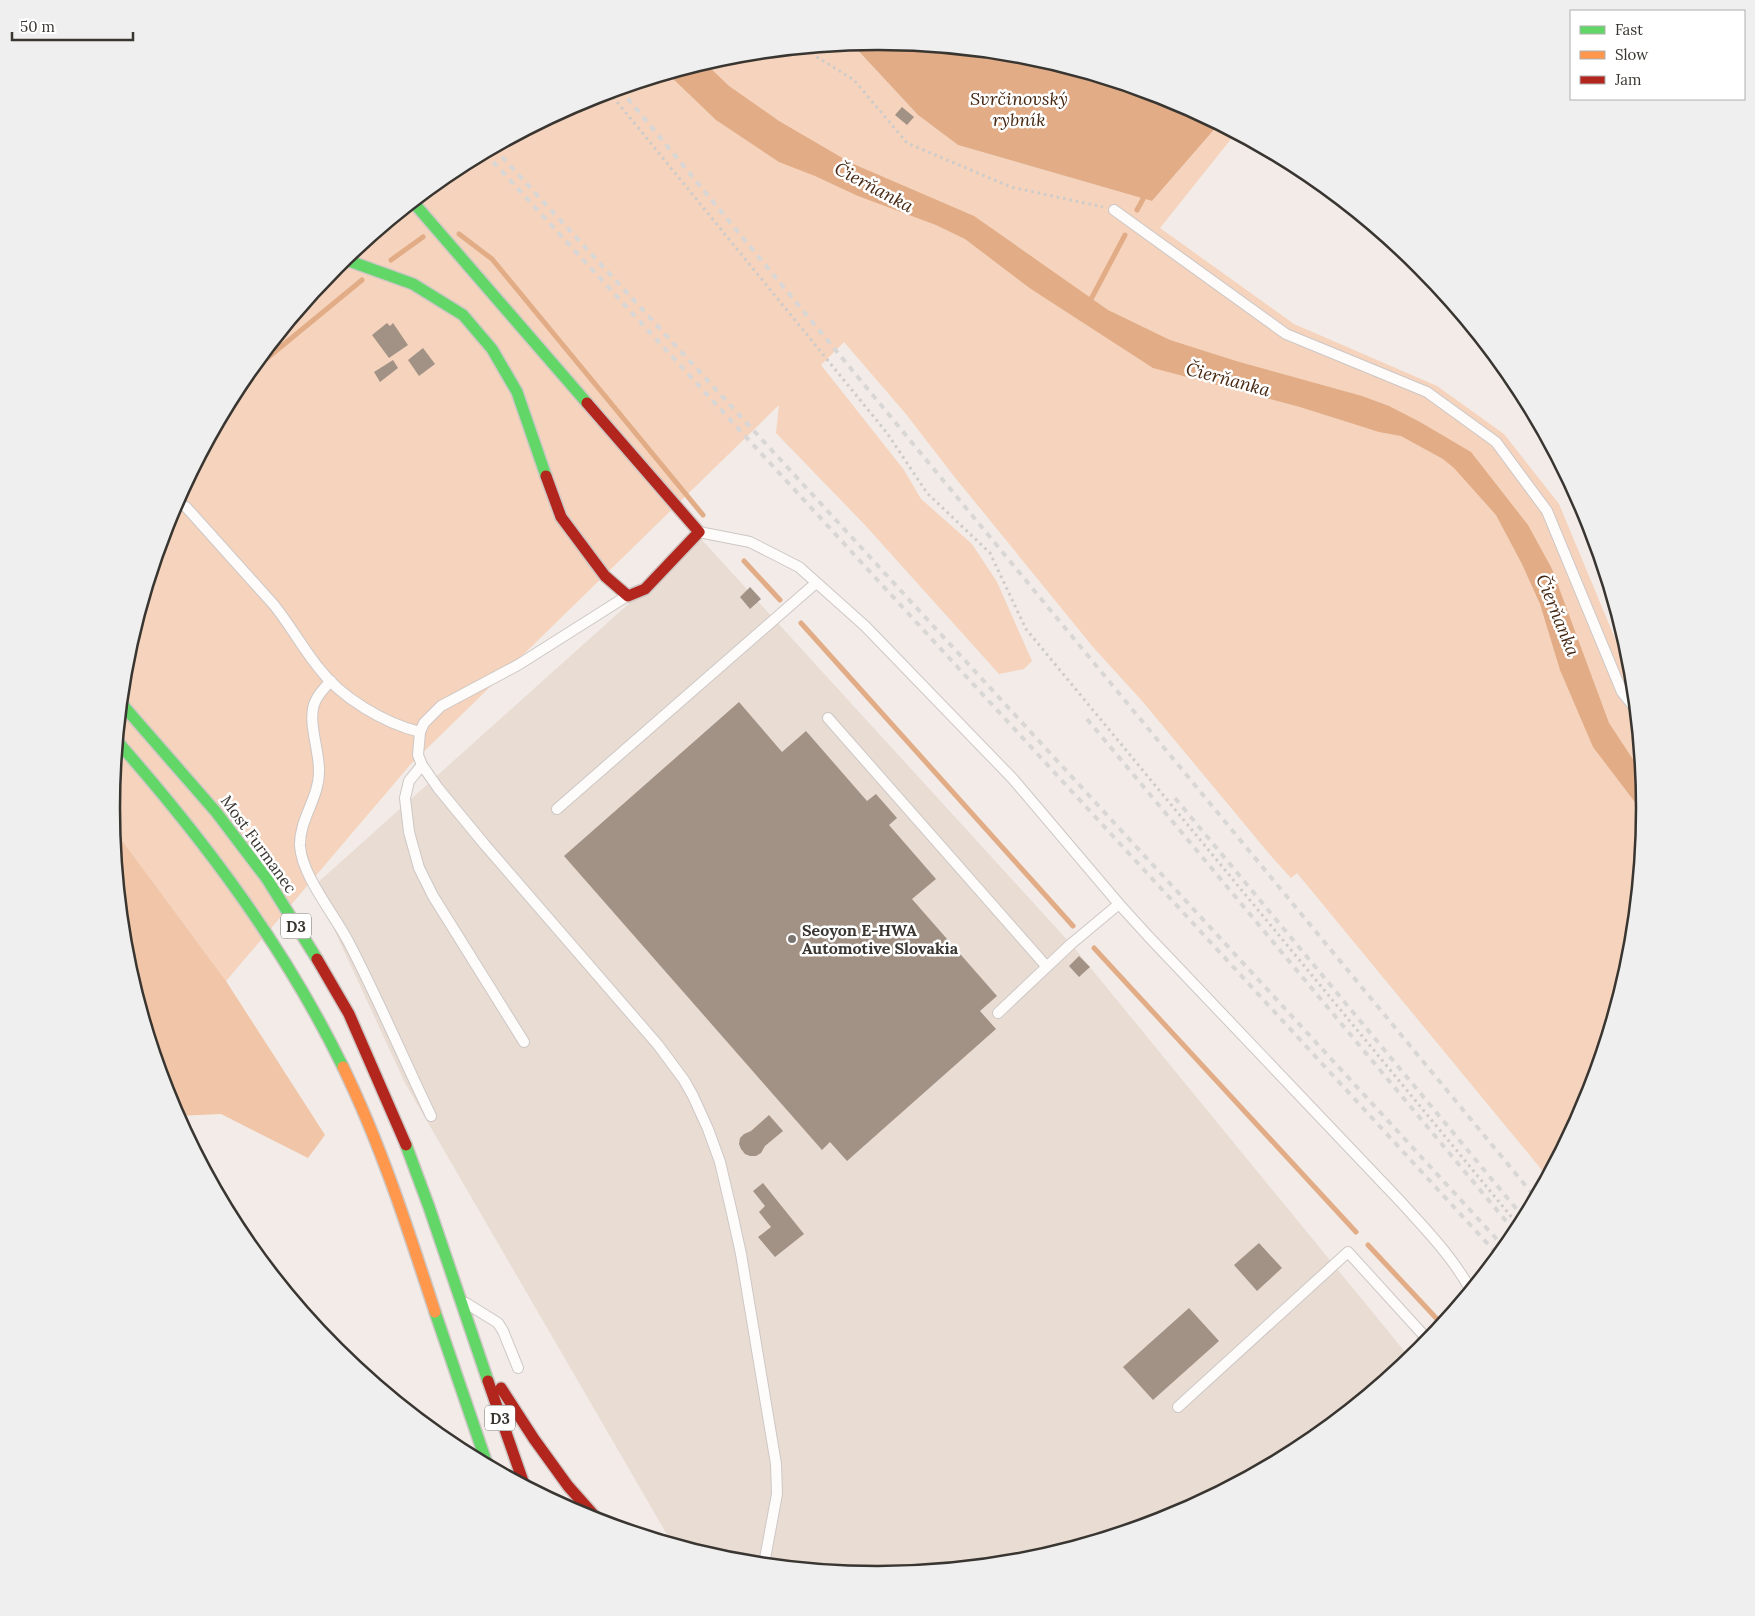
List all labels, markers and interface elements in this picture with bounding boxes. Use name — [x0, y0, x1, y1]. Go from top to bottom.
scale bar — [12, 10, 134, 42]
legend — [1570, 10, 1745, 100]
text: 50 m — [20, 17, 55, 36]
text: Fast — [1615, 20, 1643, 39]
text: Slow — [1615, 45, 1648, 64]
text: Jam — [1614, 70, 1642, 89]
water label: Svrčinovský rybník — [970, 87, 1068, 131]
water label: Čierňanka — [831, 157, 918, 217]
water label: Čierňanka — [1183, 357, 1273, 401]
water label: Čierňanka — [1531, 571, 1585, 659]
street label: Most Furmanec — [217, 791, 301, 897]
road number: D3 — [281, 914, 311, 938]
place label: Seoyon E-HWA Automotive Slovakia — [802, 920, 959, 958]
marker: Seoyon E-HWA Automotive Slovakia — [786, 933, 798, 945]
road number: D3 — [485, 1406, 515, 1430]

